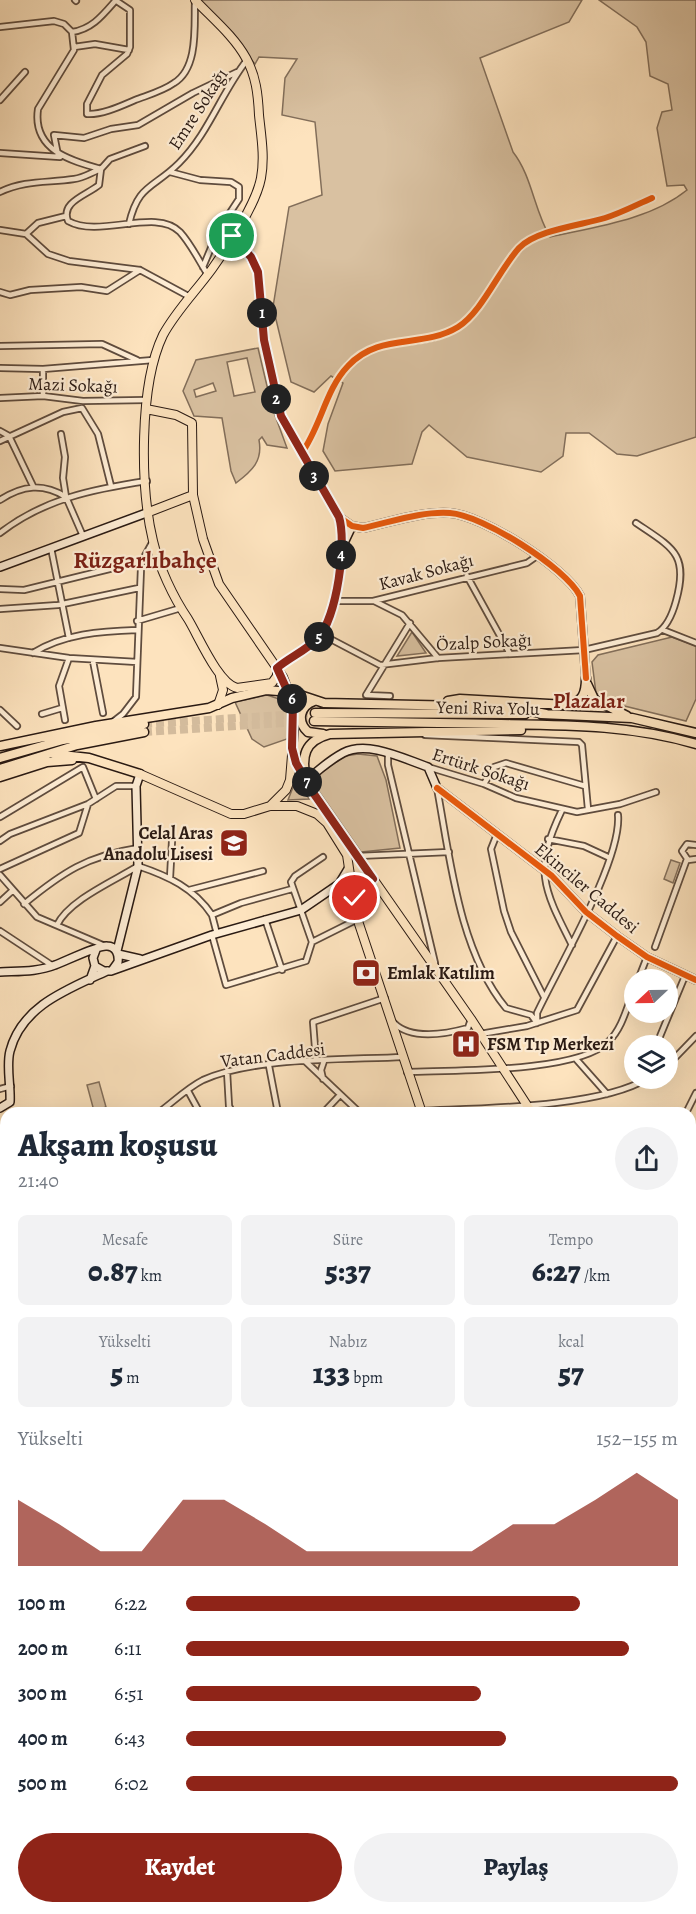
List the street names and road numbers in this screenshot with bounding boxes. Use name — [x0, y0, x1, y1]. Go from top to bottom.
street label: Emre Sokağı — [163, 64, 233, 154]
street label: Mazi Sokağı — [28, 371, 118, 399]
street label: Kavak Sokağı — [376, 548, 476, 596]
street label: Özalp Sokağı — [436, 628, 532, 656]
street label: Yeni Riva Yolu — [435, 695, 540, 721]
street label: Ertürk Sokağı — [429, 742, 533, 796]
street label: Ekinciler Caddesi — [530, 837, 644, 939]
street label: Vatan Caddesi — [218, 1037, 327, 1073]

